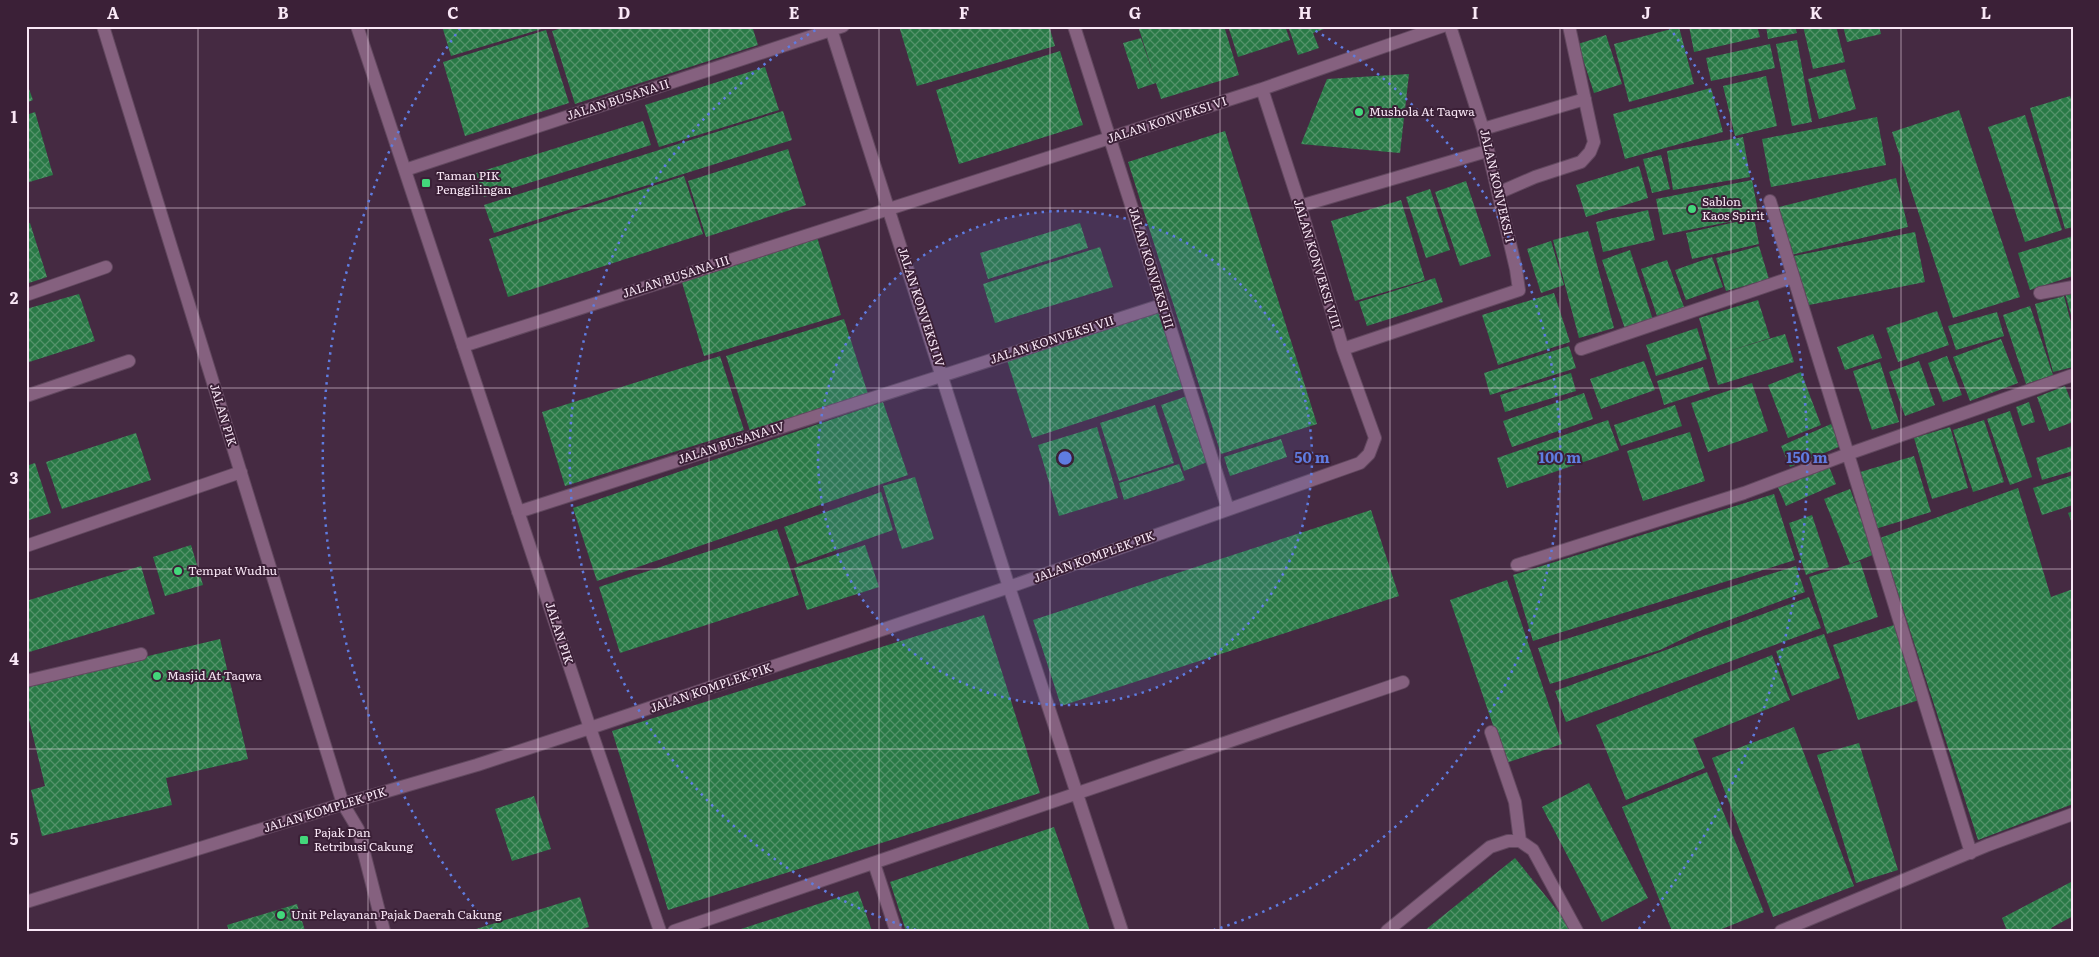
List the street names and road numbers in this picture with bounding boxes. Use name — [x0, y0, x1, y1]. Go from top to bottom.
street label: JALAN BUSANA II — [564, 74, 672, 124]
street label: JALAN KONVEKSI VI — [1104, 91, 1229, 147]
street label: JALAN KONVEKSI I — [1476, 127, 1520, 244]
street label: JALAN KONVEKSI VIII — [1290, 197, 1346, 331]
street label: JALAN KONVEKSI III — [1125, 205, 1179, 331]
street label: JALAN KONVEKSI IV — [894, 244, 950, 369]
street label: JALAN BUSANA III — [620, 250, 732, 302]
street label: JALAN KONVEKSI VII — [987, 310, 1116, 368]
street label: JALAN PIK — [206, 381, 242, 448]
street label: JALAN BUSANA IV — [675, 416, 786, 468]
street label: JALAN KOMPLEK PIK — [1030, 526, 1157, 586]
street label: JALAN PIK — [541, 599, 579, 666]
street label: JALAN KOMPLEK PIK — [647, 658, 774, 716]
street label: JALAN KOMPLEK PIK — [261, 782, 389, 836]

